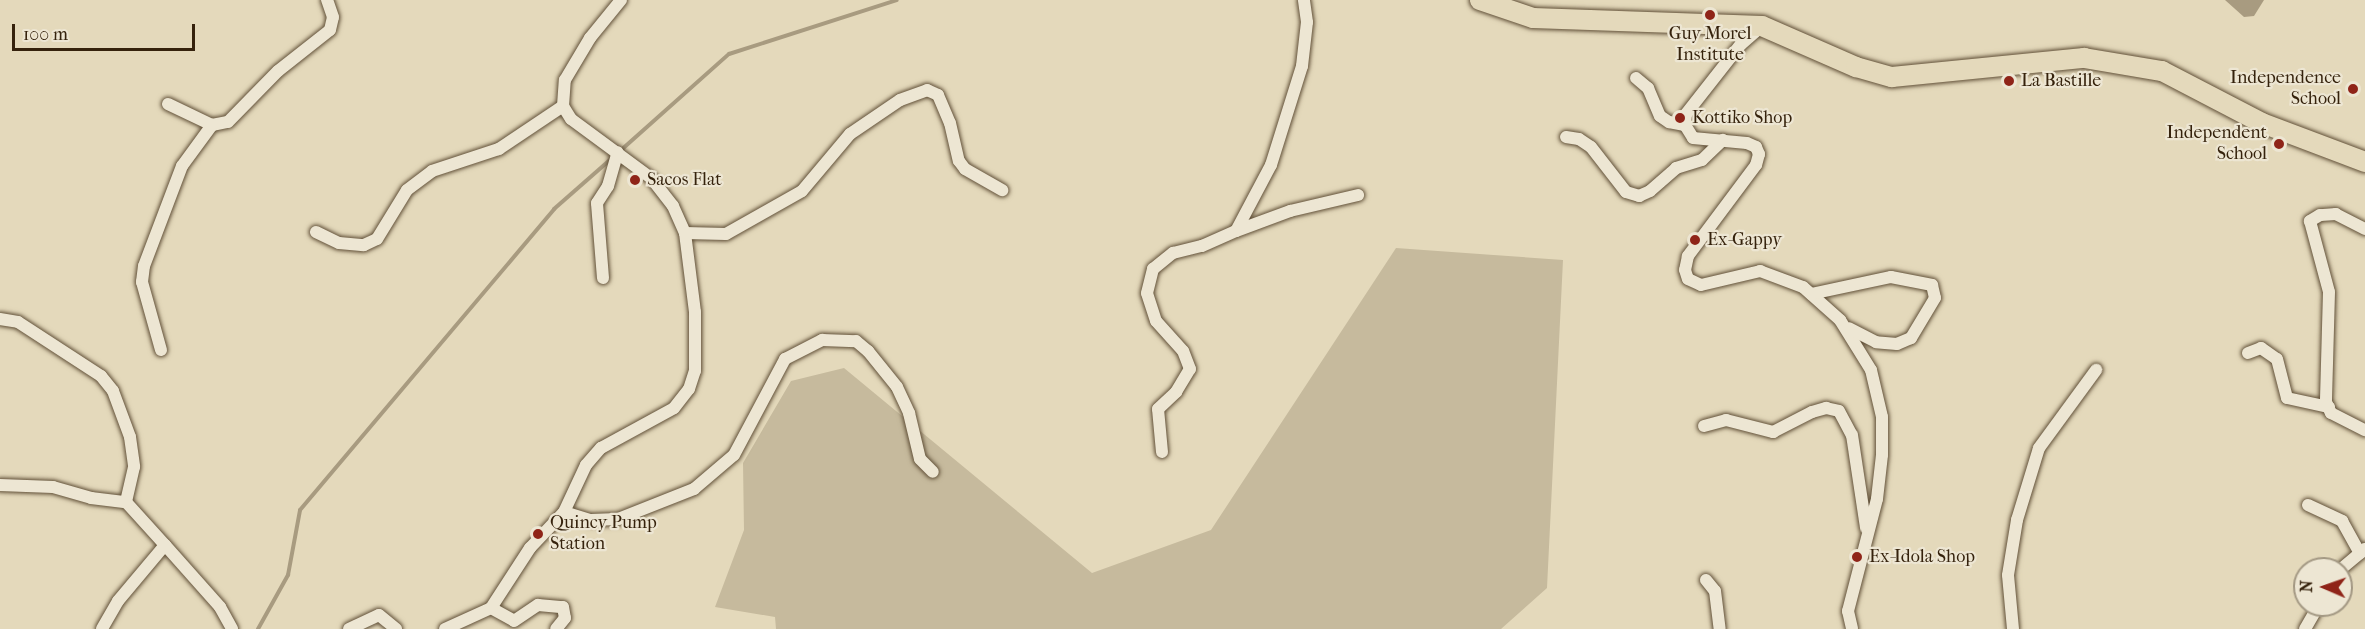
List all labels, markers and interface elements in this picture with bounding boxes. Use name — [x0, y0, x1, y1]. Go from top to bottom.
marker: Guy Morel Institute — [1703, 8, 1717, 22]
scale bar — [15, 12, 198, 50]
text: 100 m — [23, 24, 68, 45]
place label: Guy Morel Institute — [1669, 24, 1751, 66]
place label: Independence School — [2230, 68, 2341, 110]
place label: La Bastille — [2021, 70, 2101, 92]
marker: La Bastille — [2002, 74, 2016, 88]
marker: Independence School — [2346, 82, 2360, 96]
place label: Kottiko Shop — [1692, 107, 1792, 129]
marker: Kottiko Shop — [1673, 111, 1687, 125]
place label: Independent School — [2166, 123, 2267, 166]
marker: Independent School — [2272, 137, 2286, 151]
place label: Sacos Flat — [647, 169, 722, 191]
marker: Sacos Flat — [628, 173, 642, 187]
place label: Ex-Gappy — [1707, 229, 1782, 251]
marker: Ex-Gappy — [1688, 233, 1702, 247]
place label: Quincy Pump Station — [550, 513, 657, 556]
marker: Quincy Pump Station — [531, 527, 545, 541]
place label: Ex-Idola Shop — [1869, 546, 1975, 568]
marker: Ex-Idola Shop — [1850, 550, 1864, 564]
north arrow — [2293, 557, 2353, 617]
text: N — [2297, 580, 2316, 593]

